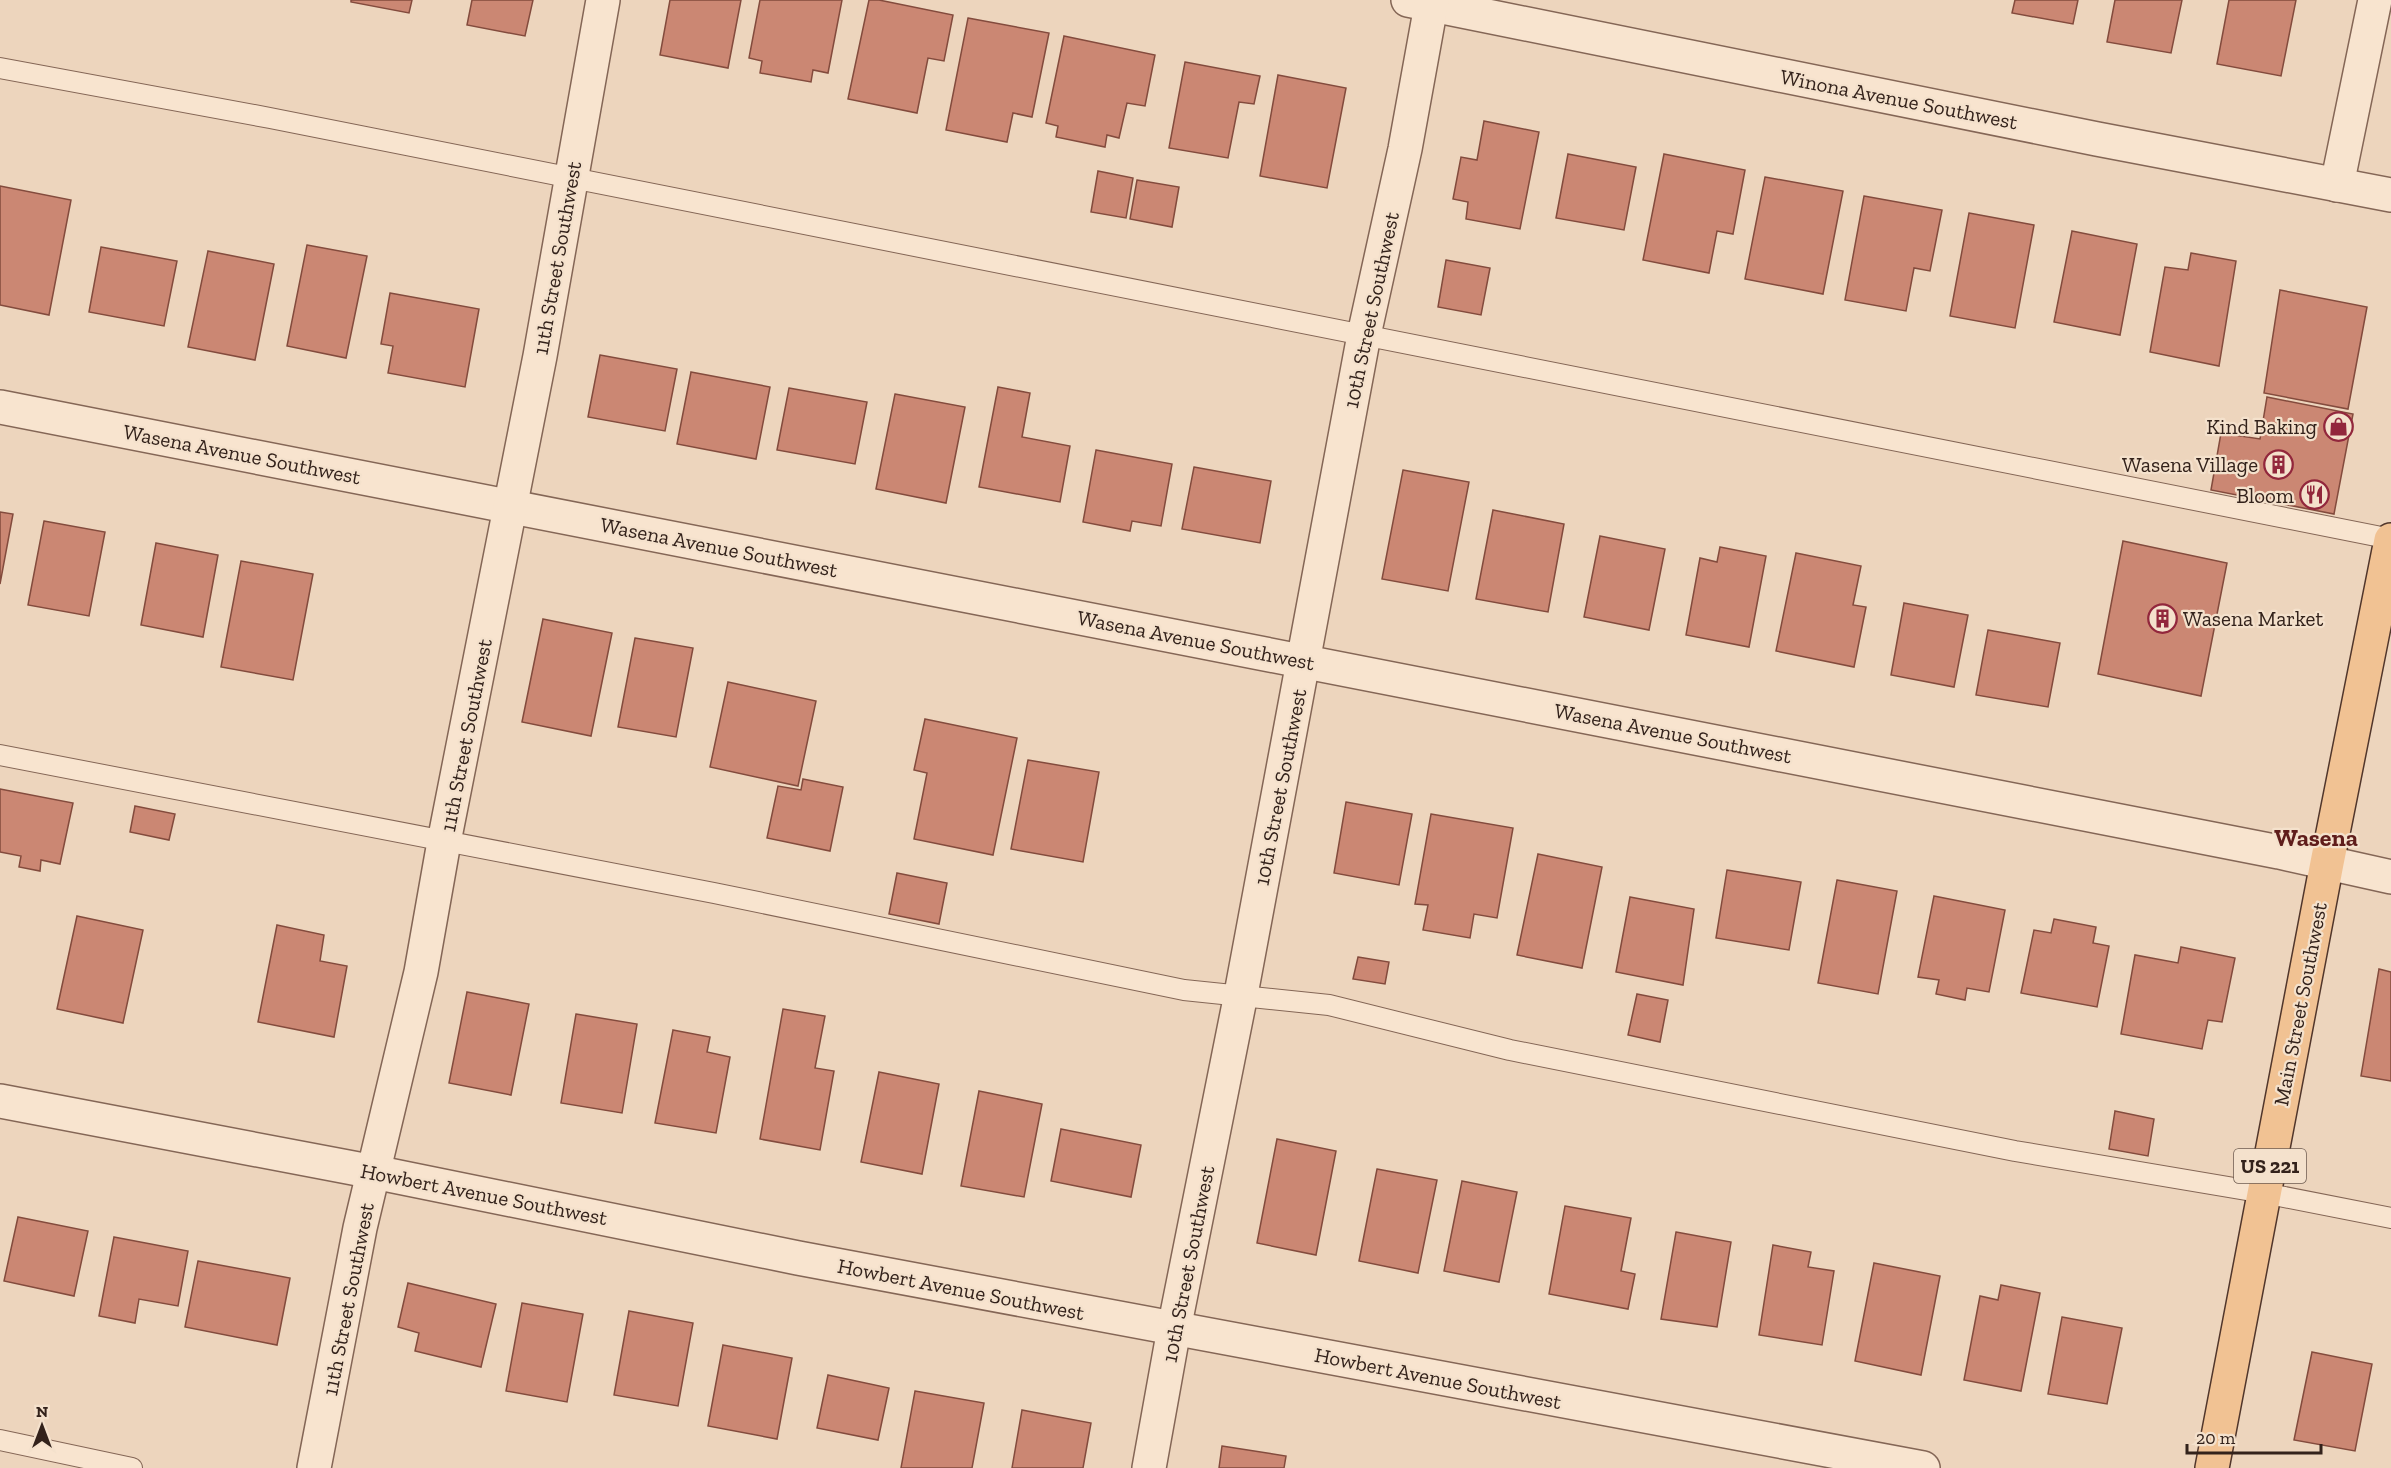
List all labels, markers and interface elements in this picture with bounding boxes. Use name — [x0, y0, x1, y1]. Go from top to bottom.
street label: Winona Avenue Southwest — [1778, 64, 2020, 134]
street label: 11th Street Southwest — [528, 159, 586, 357]
street label: 10th Street Southwest — [1338, 209, 1404, 410]
shop icon: Kind Baking — [2322, 410, 2354, 442]
place label: Kind Baking — [2206, 414, 2317, 439]
street label: Wasena Avenue Southwest — [121, 419, 363, 489]
building icon: Wasena Village — [2263, 448, 2295, 480]
place label: Wasena Village — [2122, 452, 2258, 477]
restaurant icon: Bloom — [2299, 479, 2331, 511]
place label: Bloom — [2236, 483, 2294, 508]
street label: Wasena Avenue Southwest — [598, 512, 840, 582]
building icon: Wasena Market — [2146, 602, 2178, 634]
street label: Wasena Avenue Southwest — [1075, 605, 1317, 675]
place label: Wasena Market — [2183, 606, 2323, 631]
street label: 11th Street Southwest — [435, 636, 497, 834]
street label: 10th Street Southwest — [1249, 686, 1311, 888]
street label: Wasena Avenue Southwest — [1552, 698, 1794, 768]
district label: Wasena — [2274, 823, 2358, 852]
street label: Main Street Southwest — [2268, 900, 2332, 1108]
road number: US 221 — [2234, 1149, 2306, 1183]
street label: Howbert Avenue Southwest — [359, 1158, 610, 1230]
street label: 10th Street Southwest — [1157, 1163, 1219, 1365]
street label: 11th Street Southwest — [317, 1200, 379, 1398]
street label: Howbert Avenue Southwest — [836, 1253, 1087, 1325]
street label: Howbert Avenue Southwest — [1313, 1342, 1564, 1414]
north arrow — [12, 1396, 72, 1456]
text: N — [36, 1402, 48, 1421]
scale bar — [2187, 1417, 2320, 1455]
text: 20 m — [2196, 1427, 2236, 1449]

